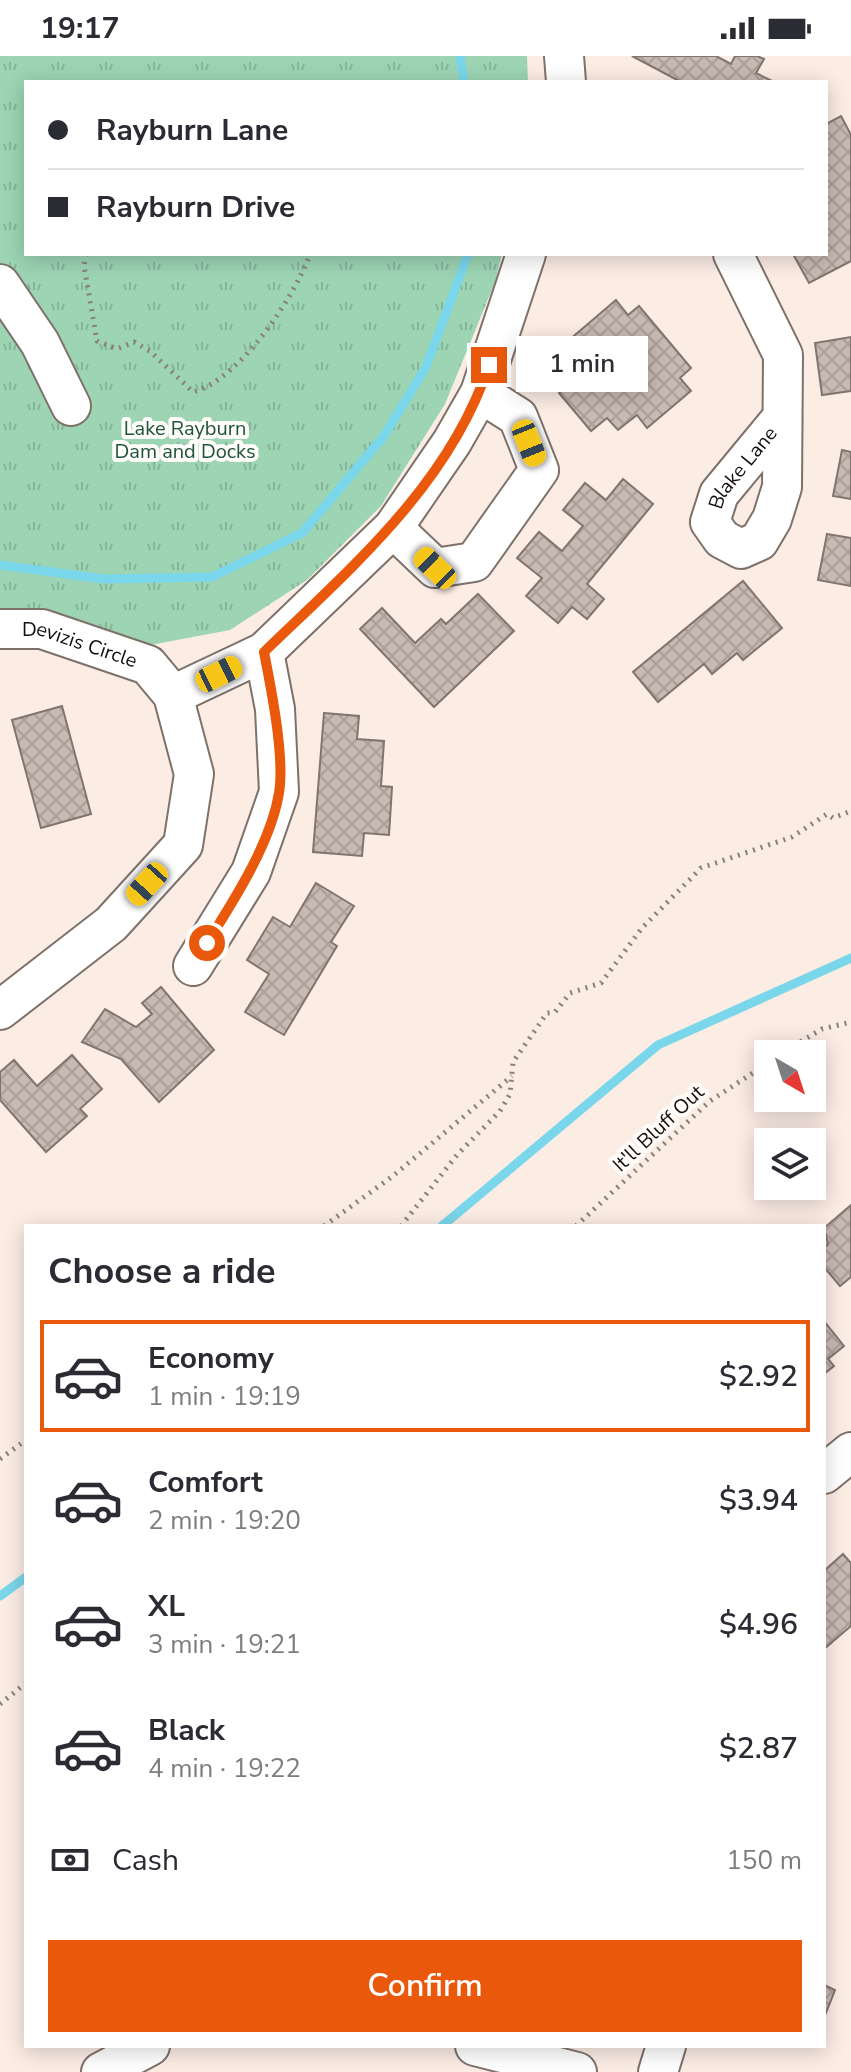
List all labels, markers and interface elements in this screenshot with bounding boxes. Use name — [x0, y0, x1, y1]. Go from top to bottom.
text: 19:17 — [40, 8, 119, 49]
text: Rayburn Lane — [96, 110, 288, 151]
text: Rayburn Drive — [96, 187, 295, 228]
callout: 1 min — [517, 337, 649, 393]
text: 1 min — [549, 346, 615, 381]
route end — [471, 347, 507, 383]
park label: Lake Rayburn Dam and Docks — [114, 415, 256, 465]
car — [509, 416, 549, 470]
street label: Blake Lane — [702, 421, 784, 512]
car — [409, 543, 461, 593]
street label: Devizis Circle — [22, 615, 141, 674]
car — [192, 653, 246, 695]
car — [122, 858, 172, 910]
route start — [189, 925, 225, 961]
north arrow — [754, 1040, 826, 1112]
map controls — [754, 1040, 826, 1200]
street label: It'll Bluff Out — [607, 1078, 711, 1178]
button: layers — [754, 1128, 826, 1200]
text: Choose a ride — [48, 1247, 276, 1296]
text: Economy — [148, 1338, 274, 1379]
icon: car — [52, 1340, 124, 1412]
text: $2.92 — [719, 1356, 798, 1397]
text: 1 min · 19:19 — [148, 1379, 301, 1414]
text: Comfort — [148, 1462, 263, 1503]
icon: car — [52, 1464, 124, 1536]
text: $3.94 — [719, 1480, 798, 1521]
text: 2 min · 19:20 — [148, 1503, 301, 1538]
text: XL — [148, 1586, 185, 1627]
icon: car — [52, 1588, 124, 1660]
text: $4.96 — [719, 1604, 798, 1645]
text: 3 min · 19:21 — [148, 1627, 301, 1662]
text: Black — [148, 1710, 225, 1751]
icon: car — [52, 1712, 124, 1784]
text: $2.87 — [719, 1728, 798, 1769]
text: 4 min · 19:22 — [148, 1751, 301, 1786]
icon: cash — [48, 1838, 92, 1882]
text: Cash — [112, 1840, 179, 1881]
text: 150 m — [726, 1843, 802, 1878]
button: Confirm — [48, 1940, 802, 2032]

